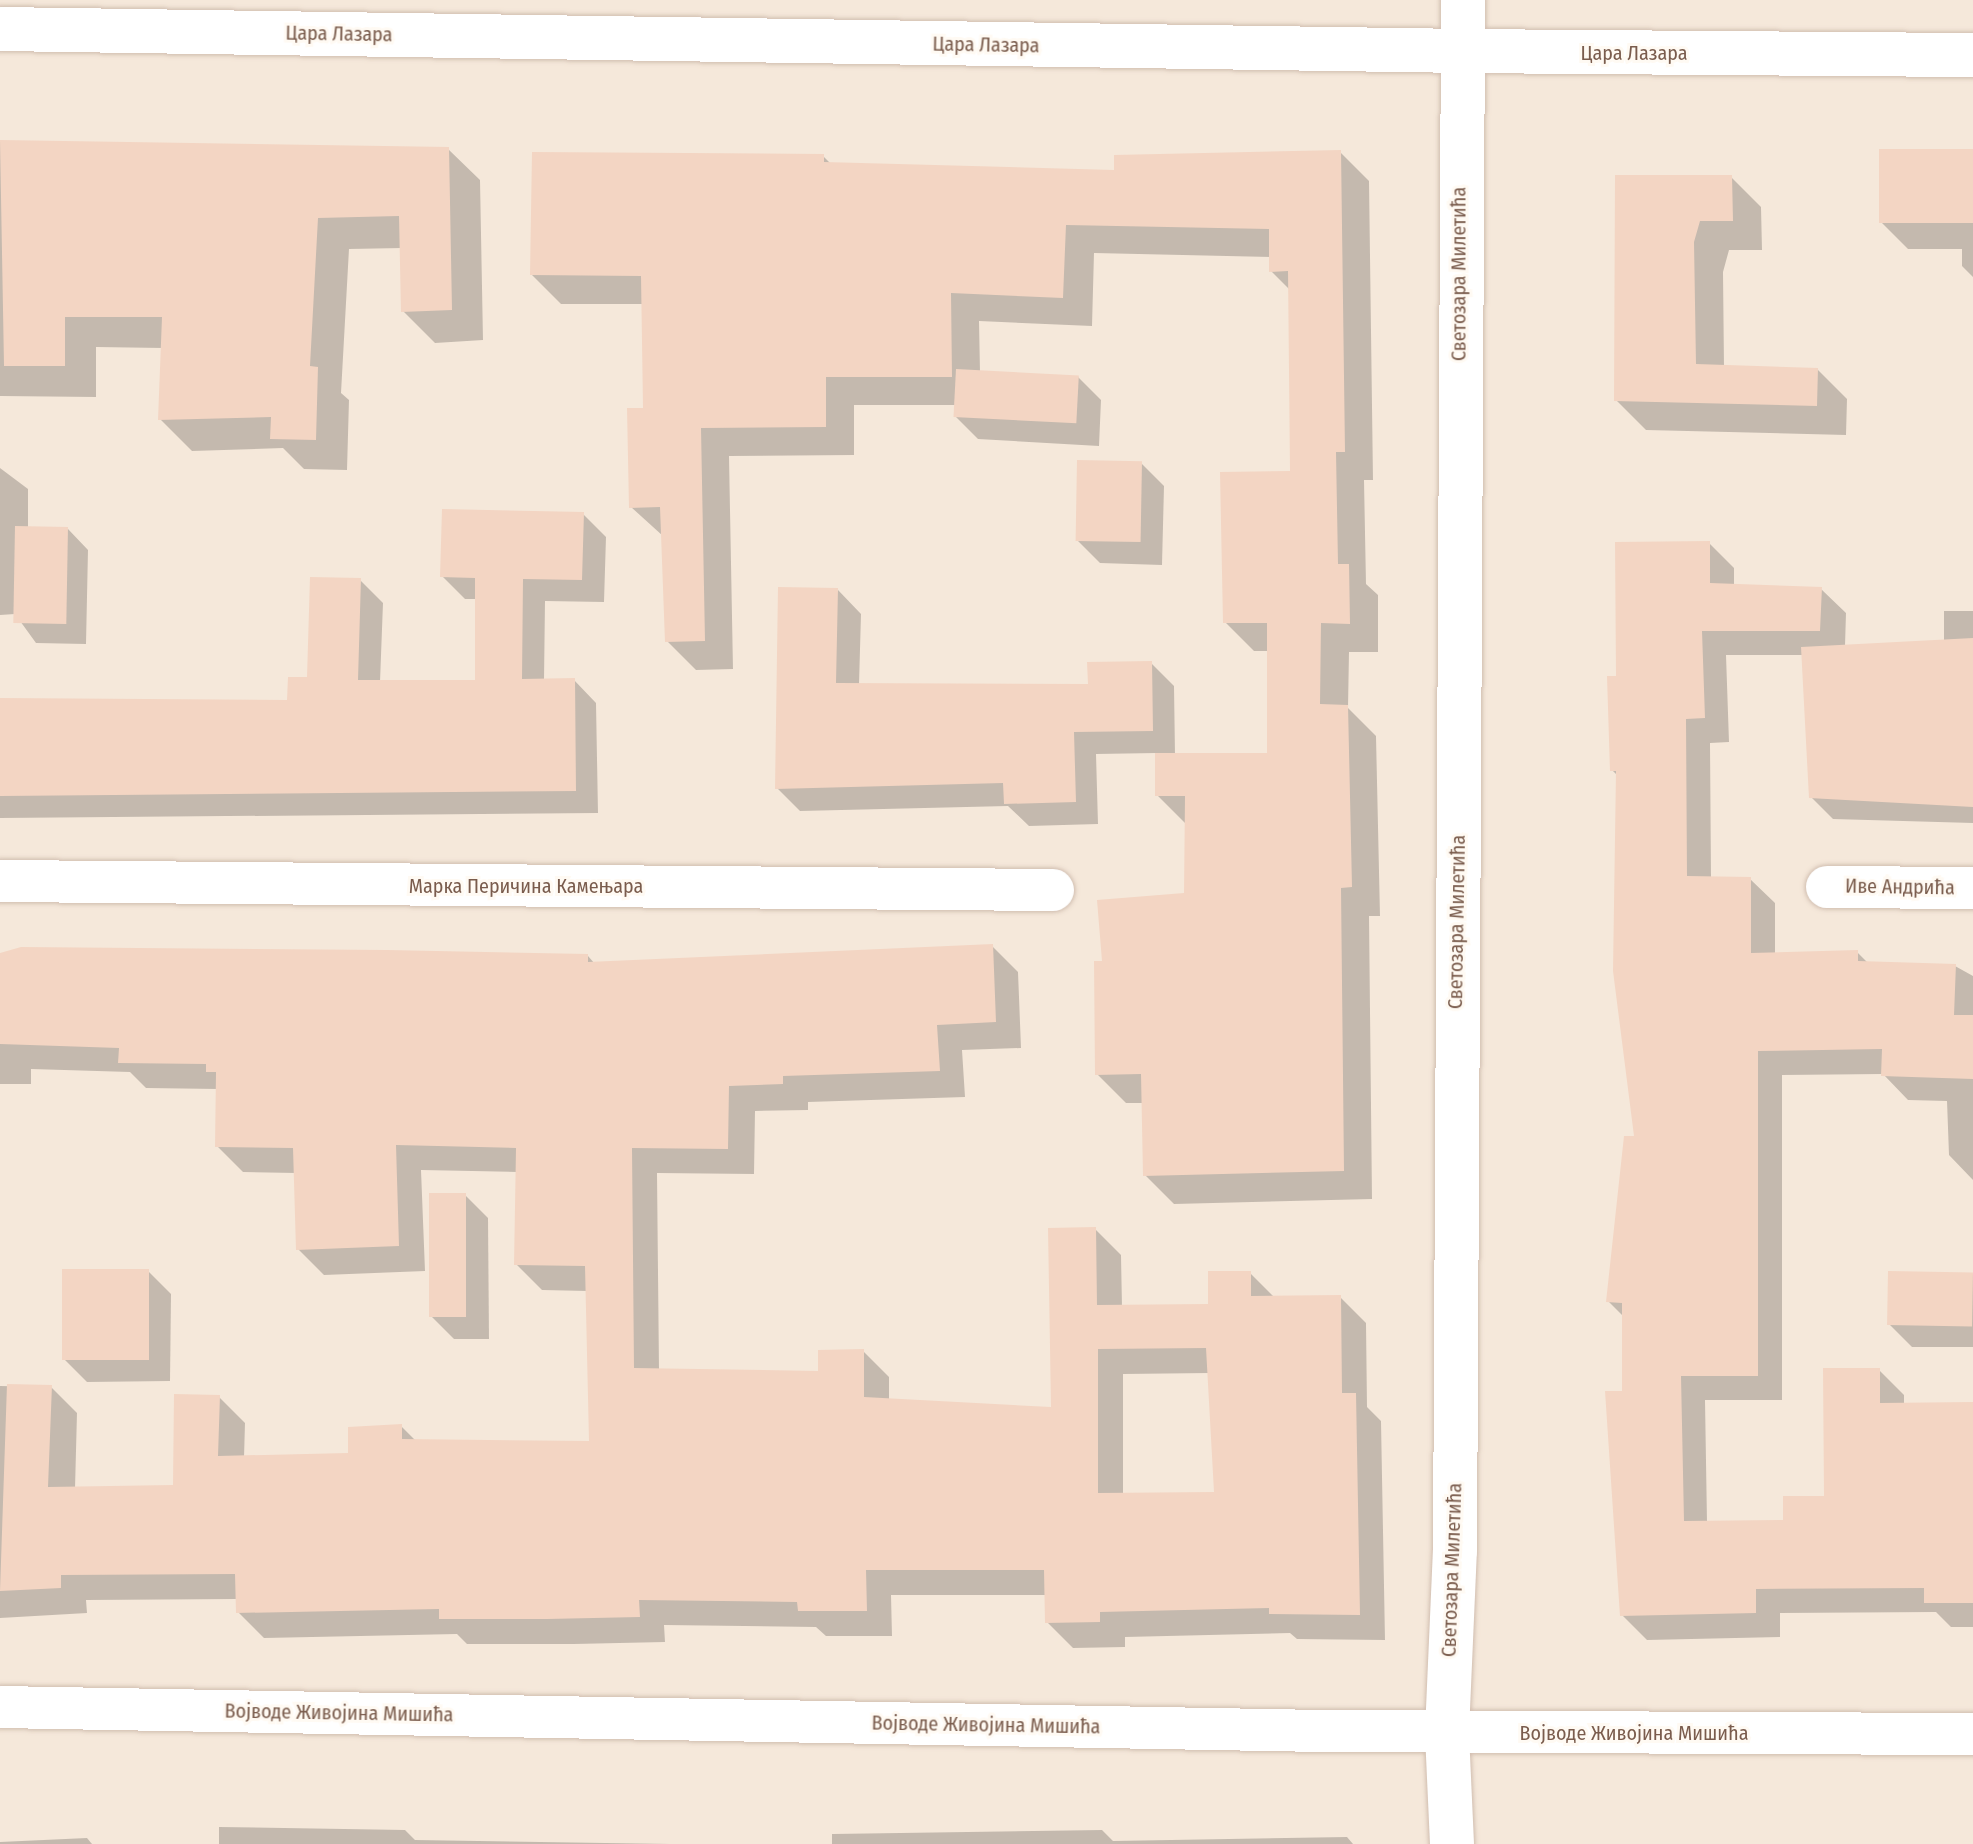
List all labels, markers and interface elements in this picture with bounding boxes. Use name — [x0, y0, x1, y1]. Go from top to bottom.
street label: Цара Лазара — [285, 21, 393, 47]
street label: Цара Лазара — [932, 32, 1040, 58]
street label: Цара Лазара — [1580, 41, 1688, 65]
street label: Светозара Милетића — [1447, 187, 1471, 361]
street label: Светозара Милетића — [1443, 835, 1471, 1009]
street label: Марка Перичина Камењара — [409, 874, 643, 898]
street label: Иве Андрића — [1845, 874, 1955, 900]
street label: Светозара Милетића — [1437, 1482, 1467, 1658]
street label: Војводе Живојина Мишића — [224, 1699, 454, 1727]
street label: Војводе Живојина Мишића — [871, 1711, 1101, 1739]
street label: Војводе Живојина Мишића — [1520, 1721, 1748, 1745]

